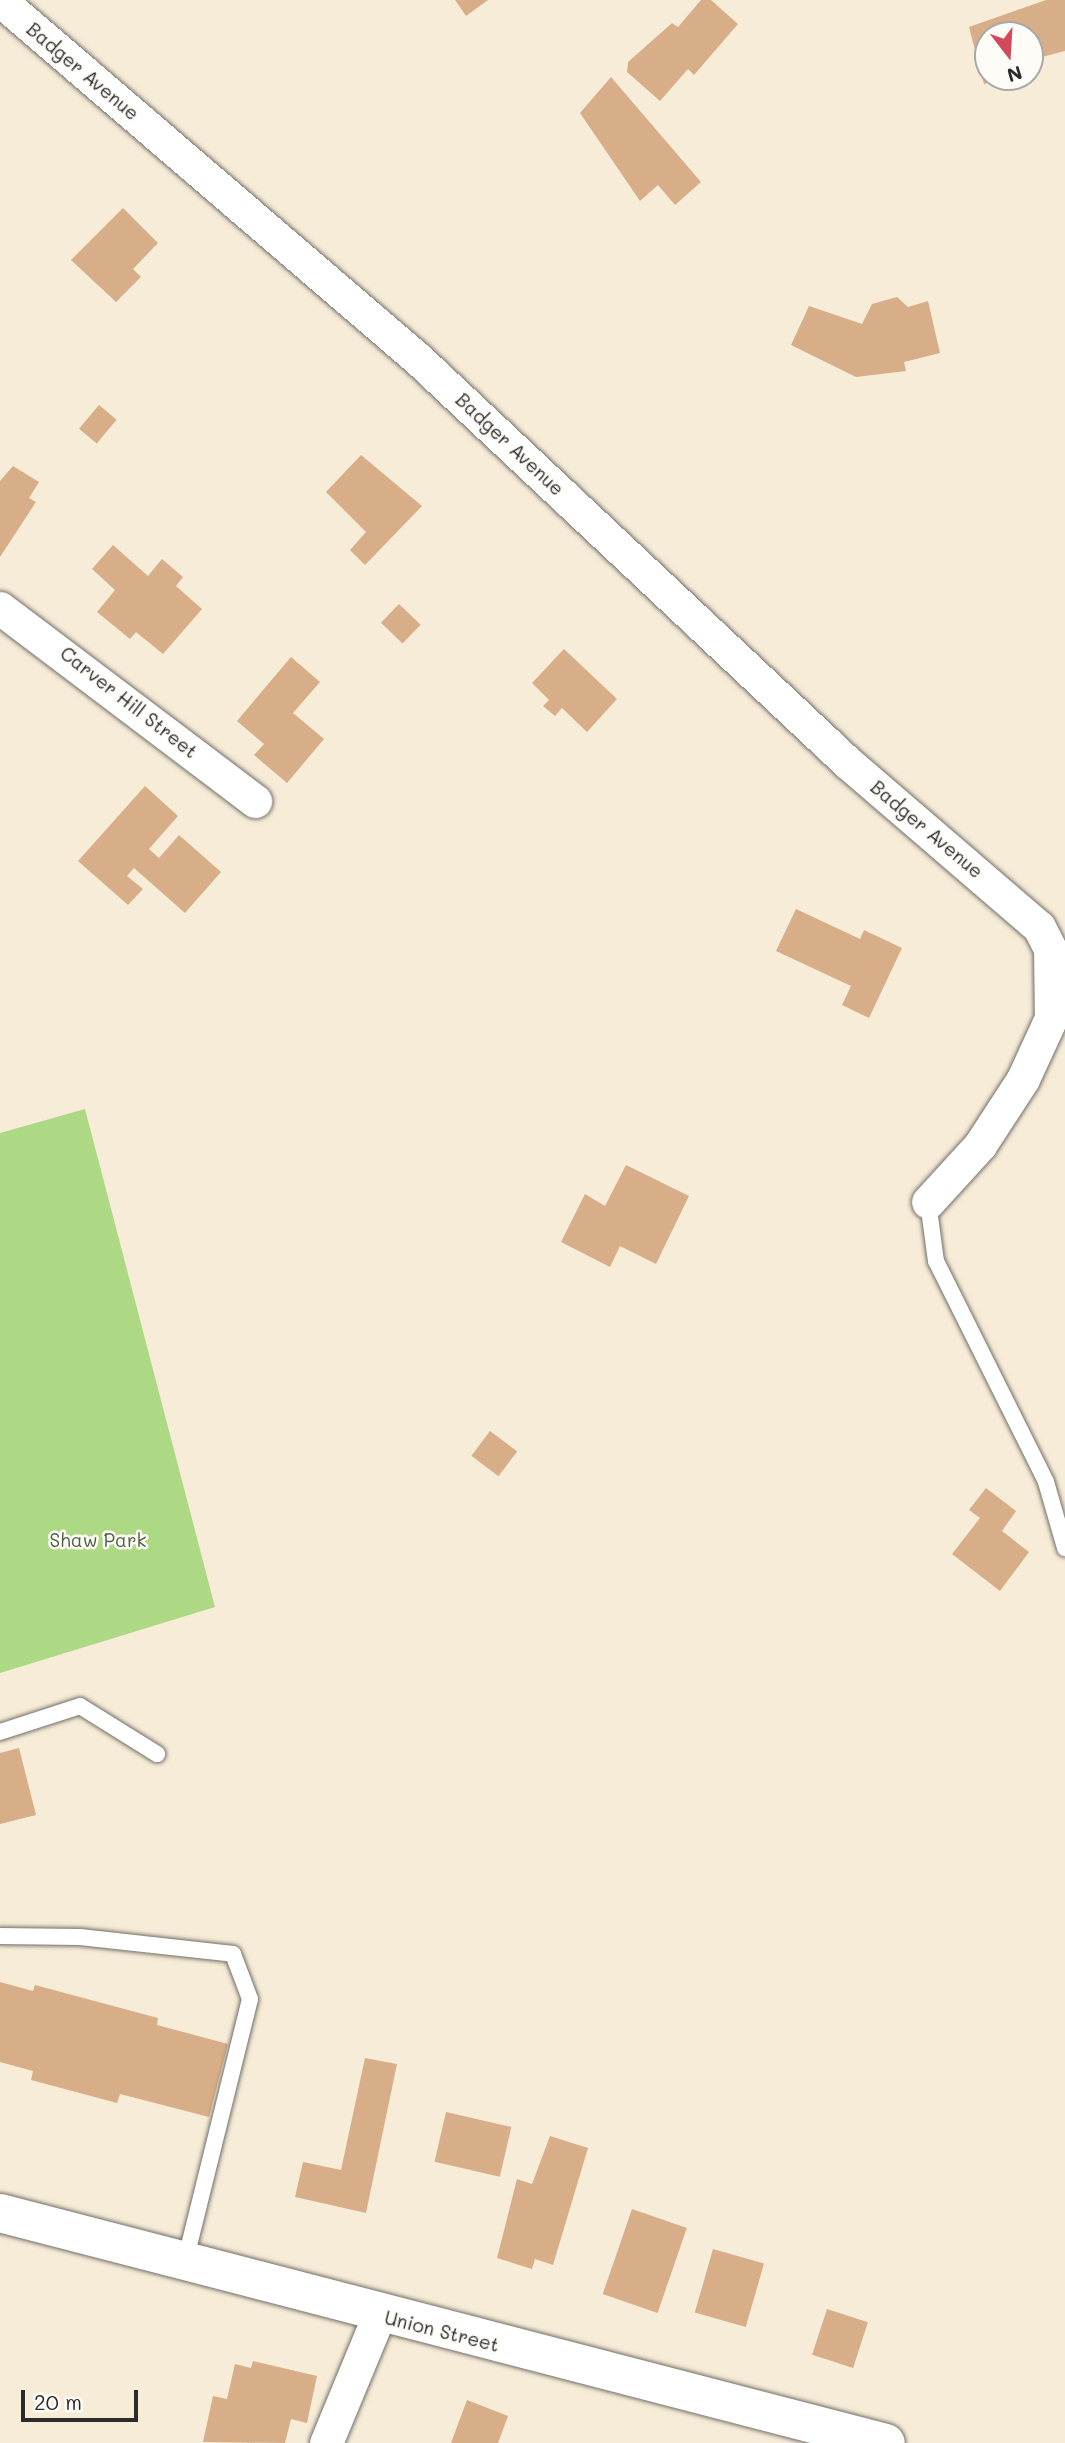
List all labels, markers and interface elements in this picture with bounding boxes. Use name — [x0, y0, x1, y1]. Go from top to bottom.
street label: Badger Avenue — [22, 17, 144, 125]
north arrow — [974, 21, 1044, 91]
text: N — [1004, 61, 1025, 89]
street label: Badger Avenue — [451, 388, 569, 500]
street label: Carver Hill Street — [56, 641, 202, 763]
street label: Badger Avenue — [866, 775, 988, 883]
park label: Shaw Park — [49, 1529, 147, 1551]
street label: Union Street — [382, 2306, 502, 2356]
scale bar — [24, 2376, 142, 2420]
text: 20 m — [34, 2388, 82, 2415]

